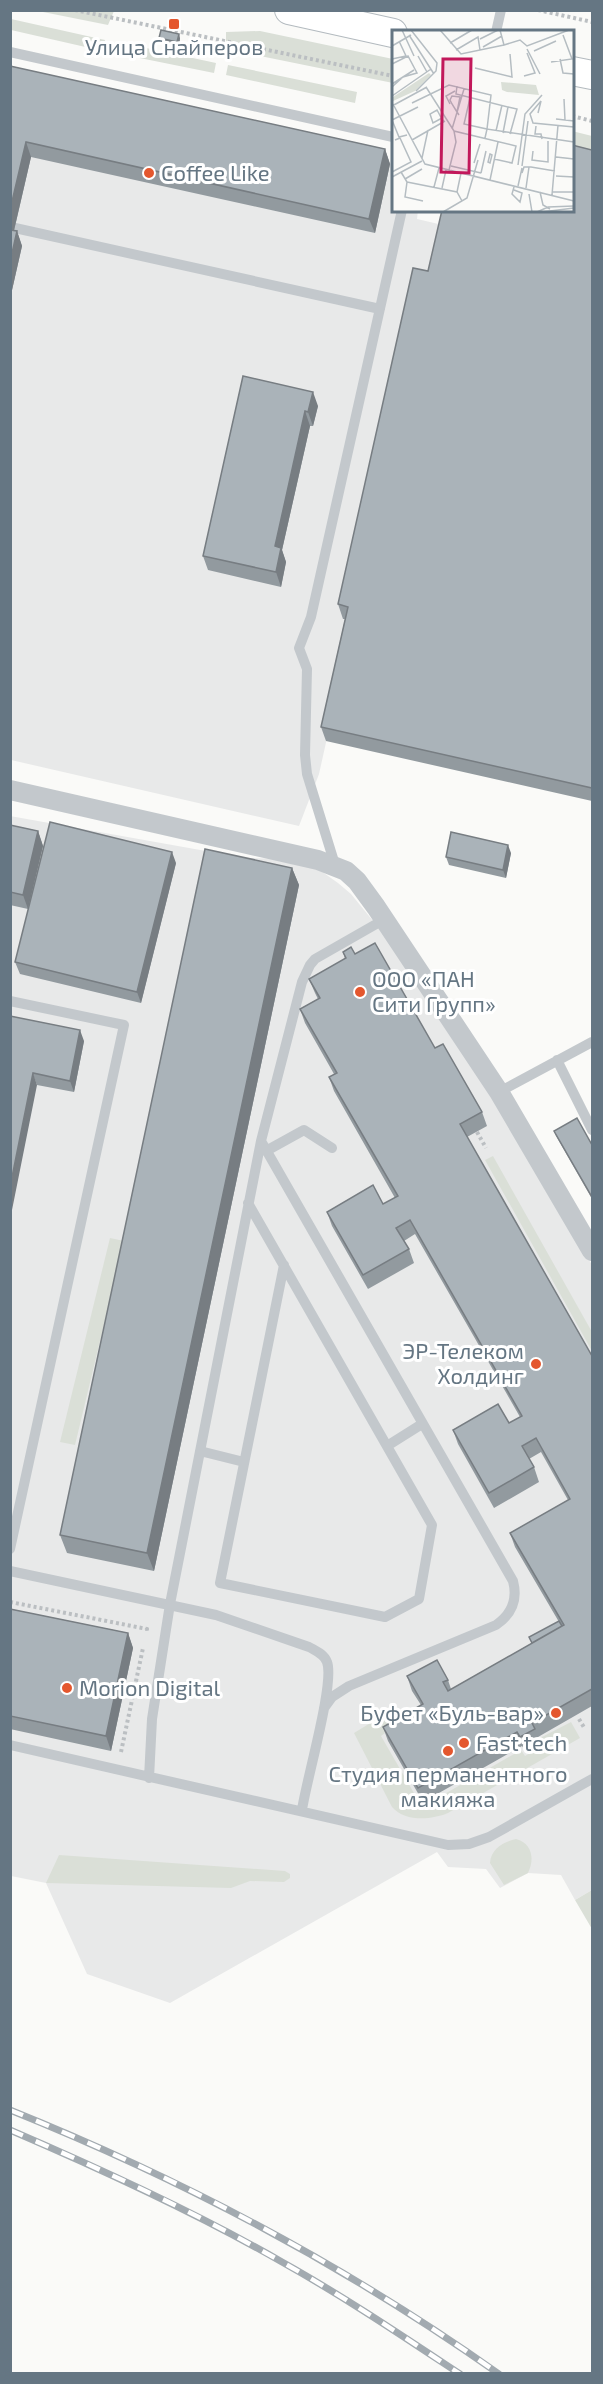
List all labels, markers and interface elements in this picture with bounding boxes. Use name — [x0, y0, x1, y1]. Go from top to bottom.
marker: Улица Снайперов — [167, 17, 181, 31]
inset map — [392, 30, 573, 212]
place label: Улица Снайперов — [85, 33, 263, 59]
place label: Coffee Like — [161, 159, 269, 185]
marker: Coffee Like — [142, 166, 156, 180]
place label: ООО «ПАН Сити Групп» — [372, 965, 496, 1017]
marker: ООО «ПАН Сити Групп» — [353, 985, 367, 999]
place label: ЭР-Телеком Холдинг — [403, 1337, 524, 1388]
marker: ЭР-Телеком Холдинг — [529, 1357, 543, 1371]
place label: Morion Digital — [79, 1674, 221, 1700]
marker: Morion Digital — [60, 1681, 74, 1695]
place label: Буфет «Буль-вар» — [360, 1699, 544, 1726]
marker: Буфет «Буль-вар» — [549, 1706, 563, 1720]
place label: Fast tech — [476, 1729, 567, 1755]
marker: Fast tech — [457, 1736, 471, 1750]
marker: Студия перманентного макияжа — [441, 1744, 455, 1758]
place label: Студия перманентного макияжа — [329, 1760, 567, 1811]

